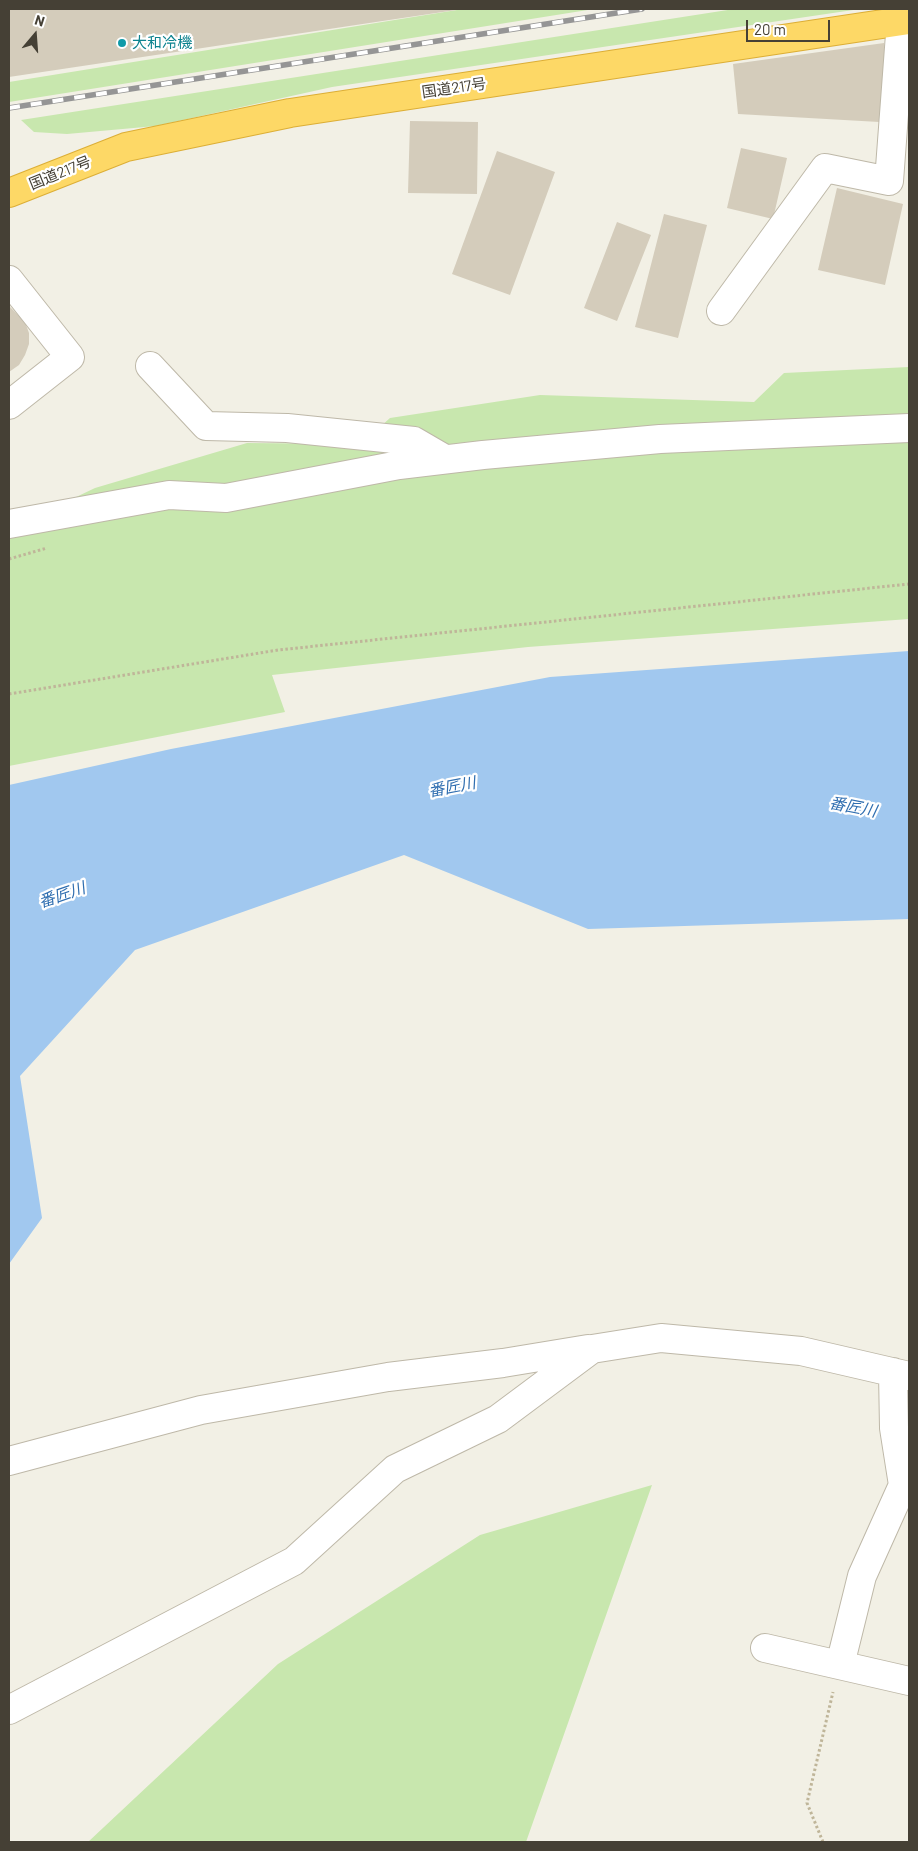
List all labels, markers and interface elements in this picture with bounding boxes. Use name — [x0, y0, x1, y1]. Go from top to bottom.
north arrow — [10, 10, 60, 60]
scale bar — [748, 10, 832, 42]
text: N — [33, 11, 47, 30]
text: 20 m — [754, 20, 786, 38]
place label: 大和冷機 — [132, 34, 192, 52]
marker: 大和冷機 — [116, 37, 128, 49]
street label: 国道217号 — [420, 75, 488, 101]
street label: 国道217号 — [26, 152, 94, 194]
water label: 番匠川 — [427, 773, 477, 801]
water label: 番匠川 — [828, 793, 878, 821]
water label: 番匠川 — [36, 878, 88, 912]

